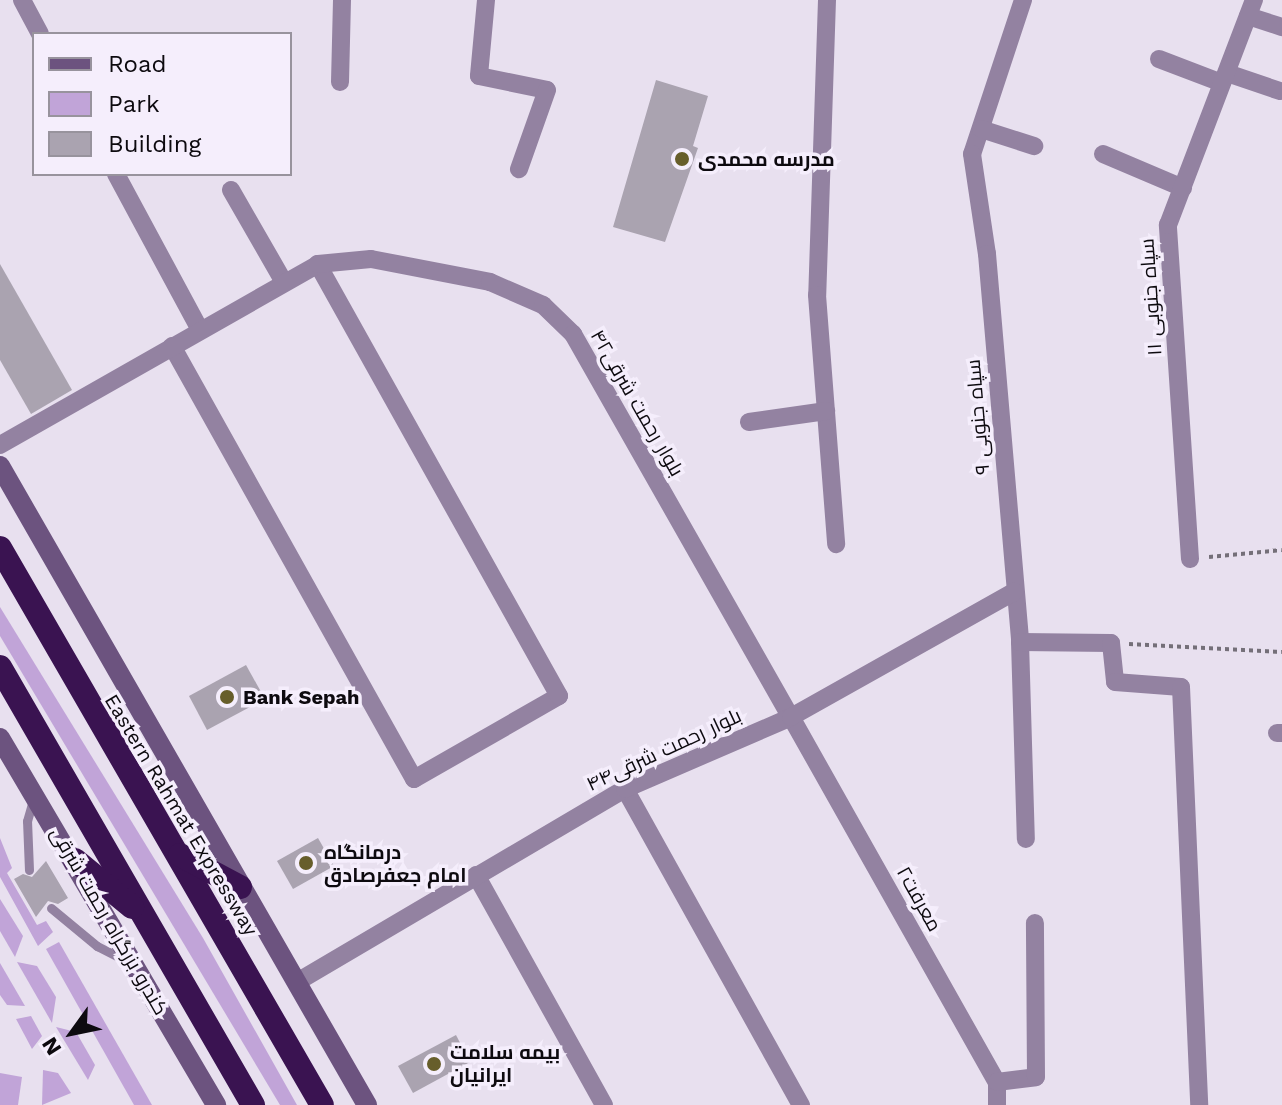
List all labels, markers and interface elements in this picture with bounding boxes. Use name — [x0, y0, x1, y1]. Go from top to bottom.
legend — [32, 32, 292, 176]
text: Road — [108, 50, 167, 78]
text: Park — [108, 90, 160, 118]
text: Building — [108, 130, 201, 158]
place label: مدرسه محمدی — [698, 147, 835, 171]
marker: مدرسه محمدی — [673, 150, 691, 168]
street label: ۱۱ سپاه جنوبی — [1135, 238, 1167, 356]
street label: بلوار رحمت شرقی۴۲ — [585, 325, 689, 481]
street label: ۹ سپاه جنوبی — [961, 358, 995, 476]
place label: Bank Sepah — [243, 685, 360, 709]
marker: Bank Sepah — [218, 688, 236, 706]
street label: Eastern Rahmat Expressway — [99, 690, 263, 940]
street label: ۴۴بلوار رحمت شرقی — [583, 704, 745, 796]
street label: کندرو بزرگراه رحمت شرقی — [45, 823, 173, 1019]
place label: درمانگاه امام جعفرصادق — [324, 840, 466, 887]
marker: درمانگاه امام جعفرصادق — [295, 852, 317, 874]
street label: معرفت۲ — [891, 862, 947, 936]
north arrow — [32, 993, 112, 1073]
text: N — [37, 1033, 66, 1060]
place label: بیمه سلامت ایرانیان — [450, 1040, 560, 1087]
marker: بیمه سلامت ایرانیان — [425, 1055, 443, 1073]

